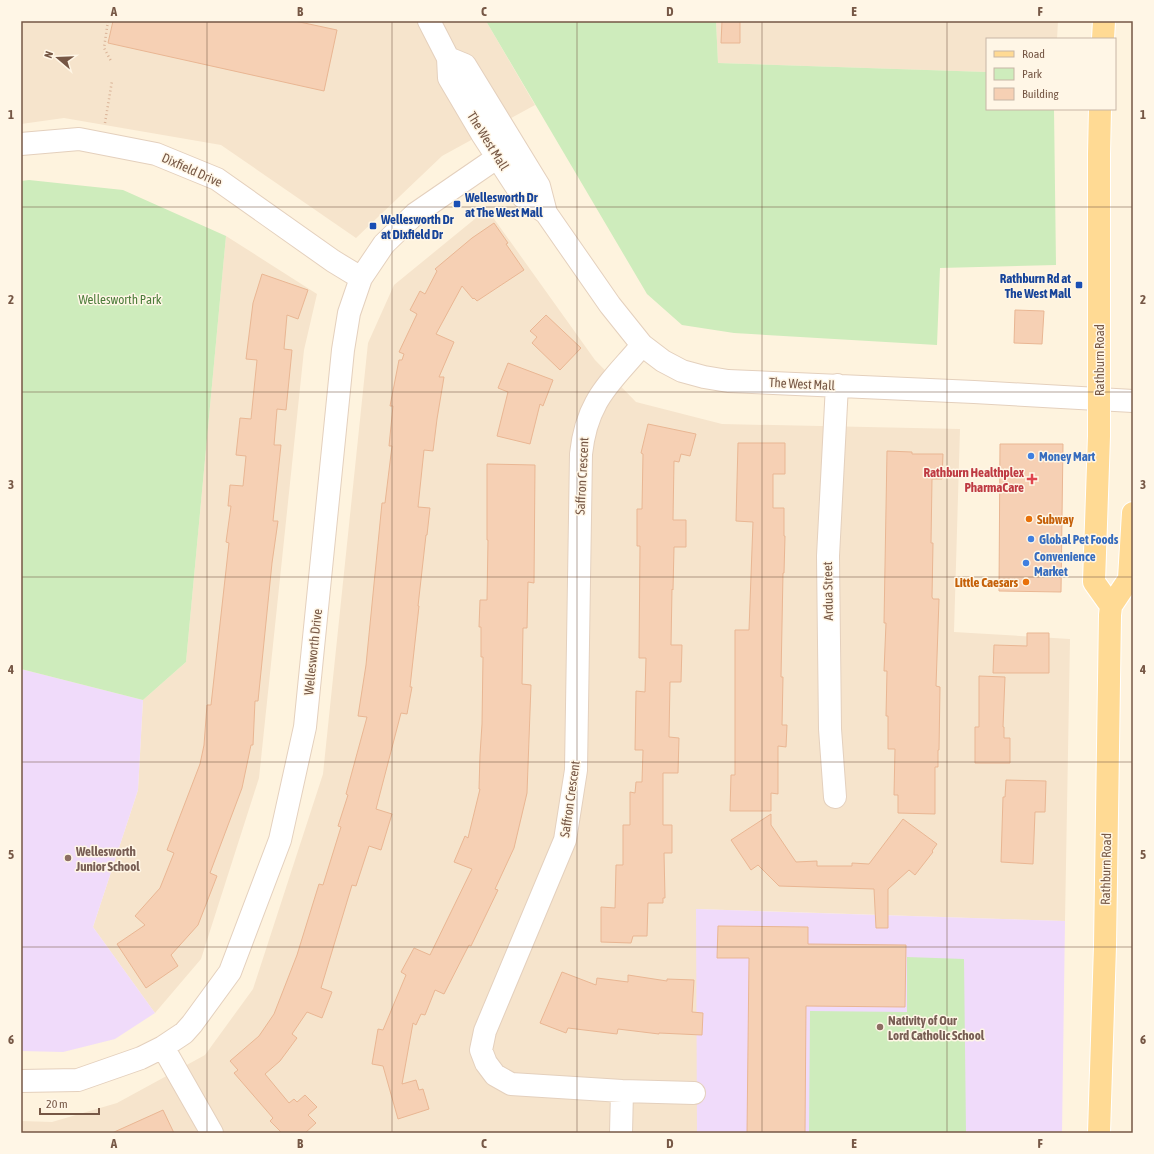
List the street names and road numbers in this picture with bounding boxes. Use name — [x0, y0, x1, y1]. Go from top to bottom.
street label: The West Mall — [464, 109, 512, 173]
street label: Dixfield Drive — [159, 150, 225, 190]
street label: Rathburn Road — [1092, 324, 1107, 396]
street label: The West Mall — [769, 375, 836, 393]
street label: Saffron Crescent — [572, 437, 592, 515]
street label: Ardua Street — [820, 561, 836, 621]
street label: Wellesworth Drive — [301, 608, 325, 696]
street label: Saffron Crescent — [557, 759, 583, 838]
street label: Rathburn Road — [1098, 833, 1114, 905]

